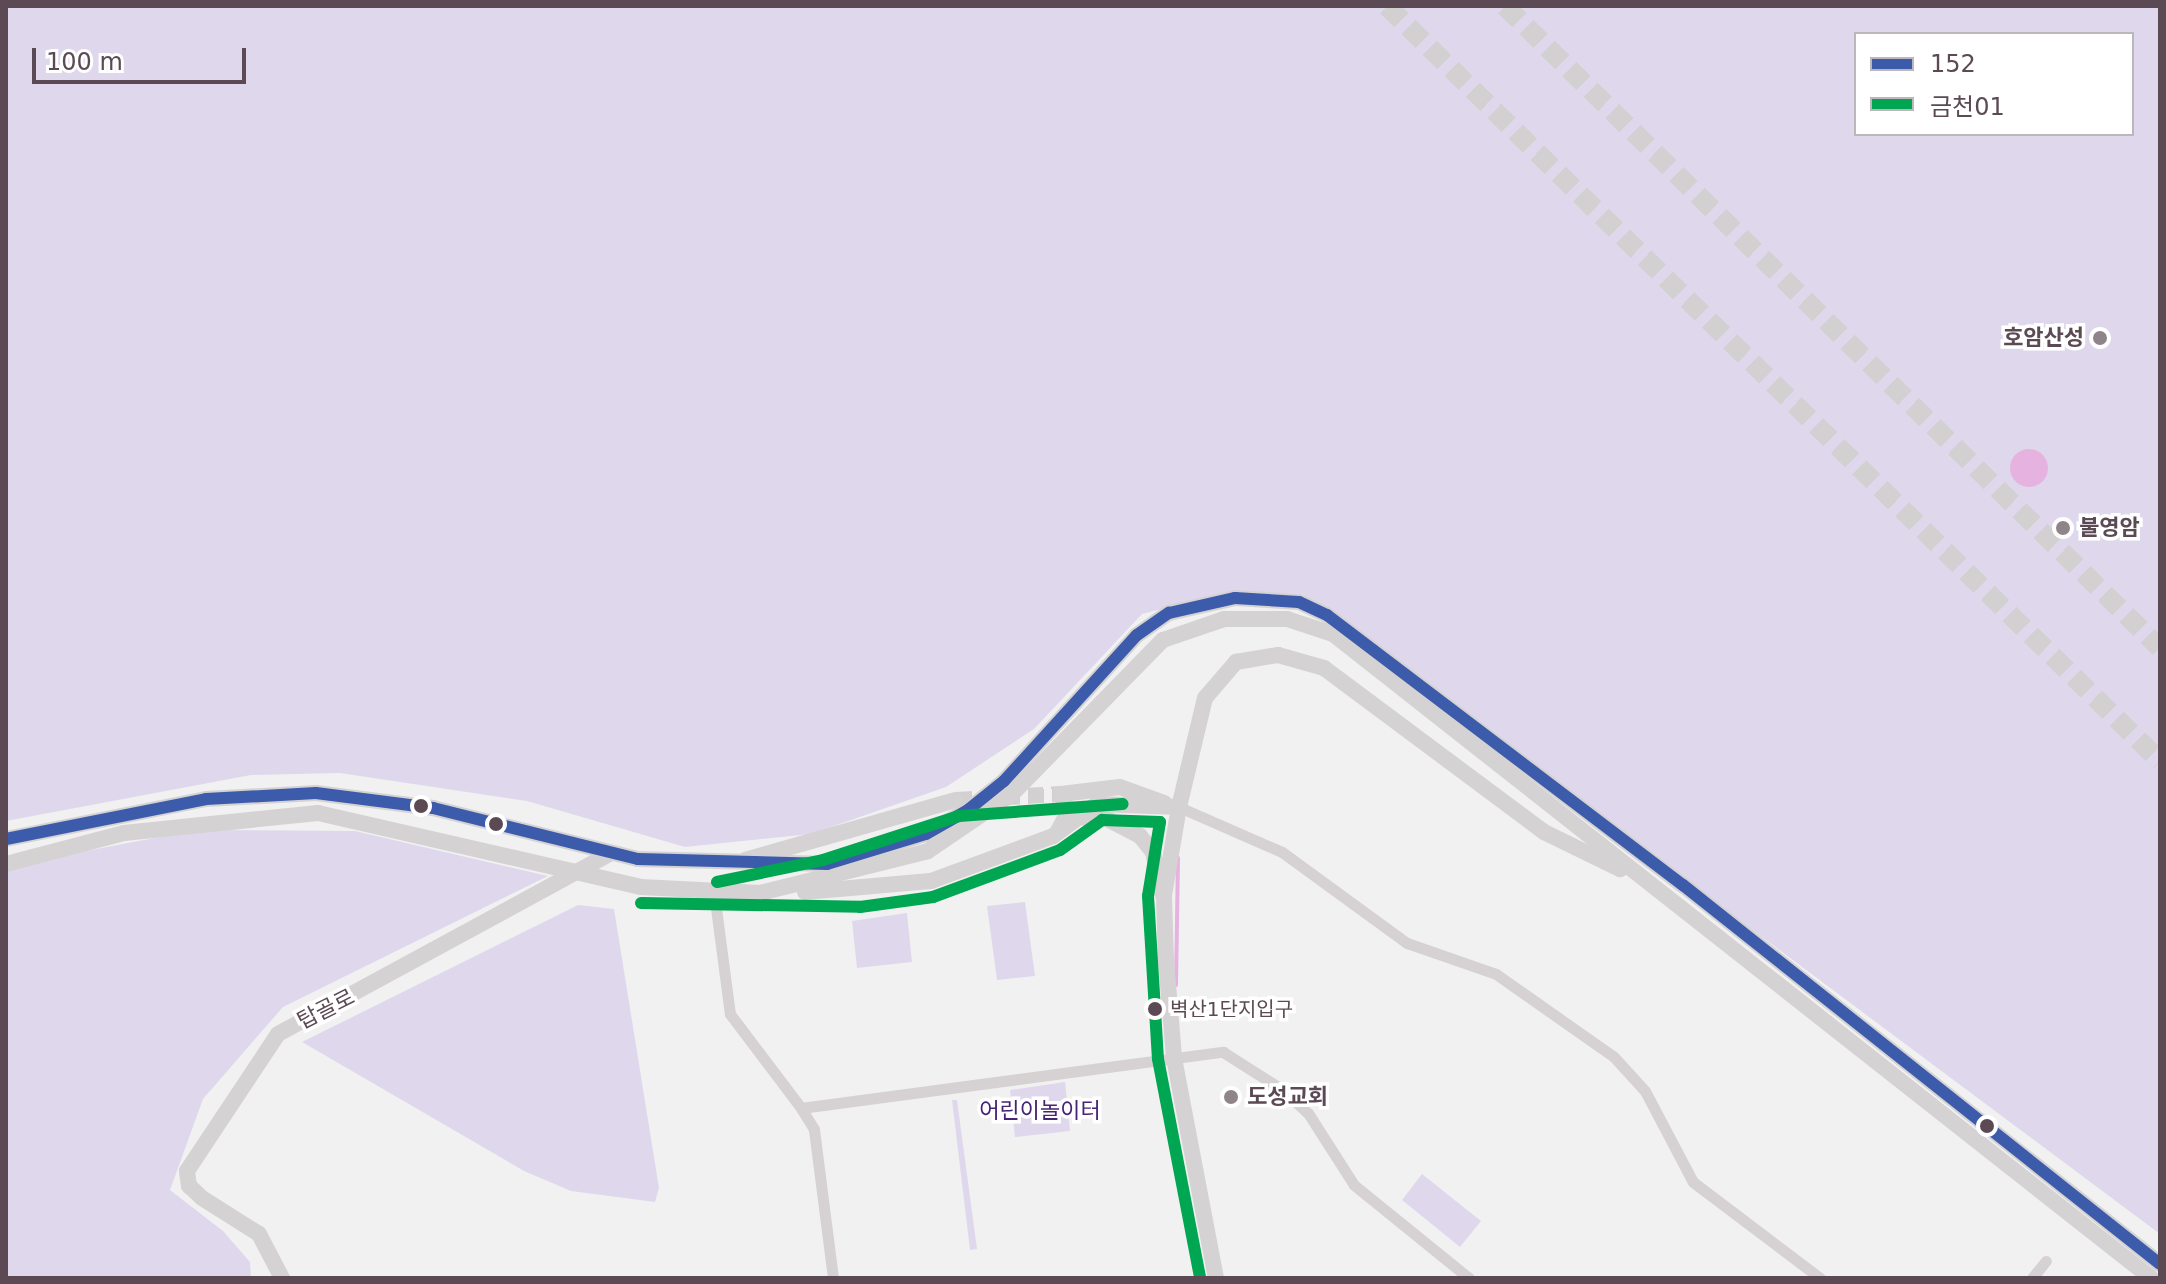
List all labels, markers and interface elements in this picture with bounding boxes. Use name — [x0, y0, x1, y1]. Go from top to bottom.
scale bar — [36, 32, 250, 82]
legend — [1854, 32, 2134, 136]
text: 100 m — [46, 48, 123, 76]
text: 152 — [1930, 50, 1976, 78]
text: 금천01 — [1930, 93, 2005, 121]
place label: 호암산성 — [2003, 325, 2084, 351]
marker: 호암산성 — [2091, 329, 2109, 347]
place label: 불영암 — [2079, 515, 2140, 541]
marker: 불영암 — [2054, 519, 2072, 537]
unlabelled marker — [413, 798, 429, 814]
unlabelled marker — [488, 816, 504, 832]
street label: 탑골로 — [293, 983, 359, 1035]
place label: 벽산1단지입구 — [1170, 997, 1293, 1021]
marker: 벽산1단지입구 — [1147, 1001, 1163, 1017]
place label: 도성교회 — [1247, 1084, 1328, 1110]
marker: 도성교회 — [1222, 1088, 1240, 1106]
park label: 어린이놀이터 — [979, 1098, 1101, 1124]
unlabelled marker — [1979, 1118, 1995, 1134]

